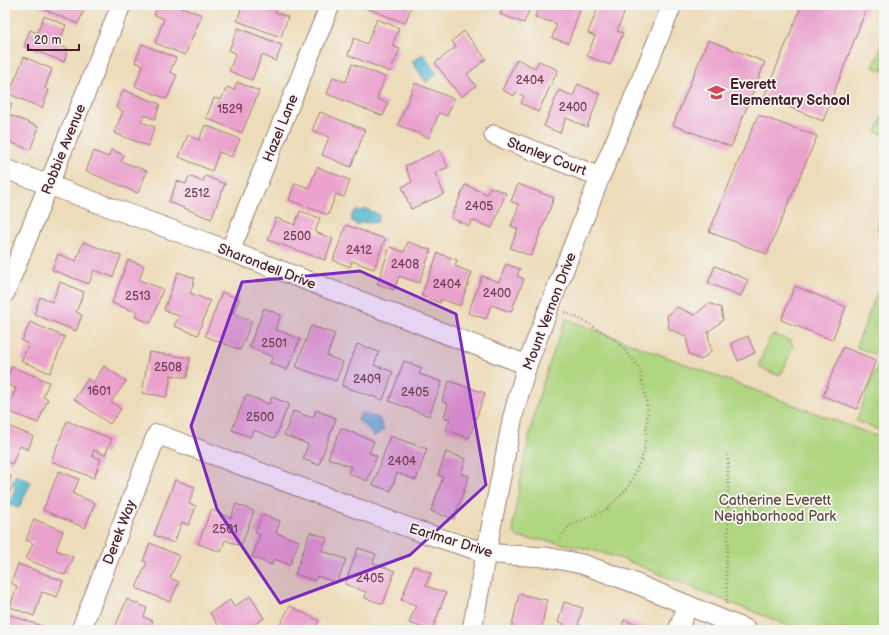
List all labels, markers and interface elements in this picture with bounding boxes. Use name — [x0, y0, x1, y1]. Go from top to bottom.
scale bar — [28, 26, 79, 52]
text: 20 m — [34, 33, 61, 48]
house number: 2404 — [516, 73, 545, 88]
place label: Everett Elementary School — [730, 76, 850, 109]
school or university icon: Everett Elementary School — [707, 82, 727, 102]
street label: Hazel Lane — [259, 92, 302, 165]
house number: 2400 — [559, 100, 587, 115]
street label: Robbie Avenue — [38, 101, 89, 197]
house number: 1529 — [217, 102, 243, 117]
street label: Stanley Court — [505, 134, 590, 180]
house number: 2512 — [184, 186, 210, 201]
house number: 2405 — [465, 199, 493, 214]
house number: 2500 — [283, 229, 311, 244]
street label: Sharondell Drive — [215, 240, 318, 293]
house number: 2412 — [346, 243, 372, 258]
street label: Mount Vernon Drive — [519, 250, 580, 372]
house number: 2408 — [391, 257, 419, 272]
house number: 2404 — [433, 277, 462, 292]
house number: 2400 — [483, 286, 511, 301]
house number: 2513 — [125, 289, 151, 304]
house number: 2501 — [261, 336, 287, 351]
house number: 2508 — [154, 360, 182, 375]
house number: 2409 — [353, 372, 381, 387]
house number: 1601 — [87, 384, 111, 399]
house number: 2405 — [401, 385, 429, 400]
house number: 2500 — [246, 410, 274, 425]
house number: 2404 — [388, 454, 417, 469]
park label: Catherine Everett Neighborhood Park — [714, 492, 836, 525]
street label: Derek Way — [99, 497, 140, 567]
street label: Earlmar Drive — [407, 520, 495, 561]
house number: 2501 — [212, 522, 238, 537]
house number: 2405 — [356, 571, 384, 586]

